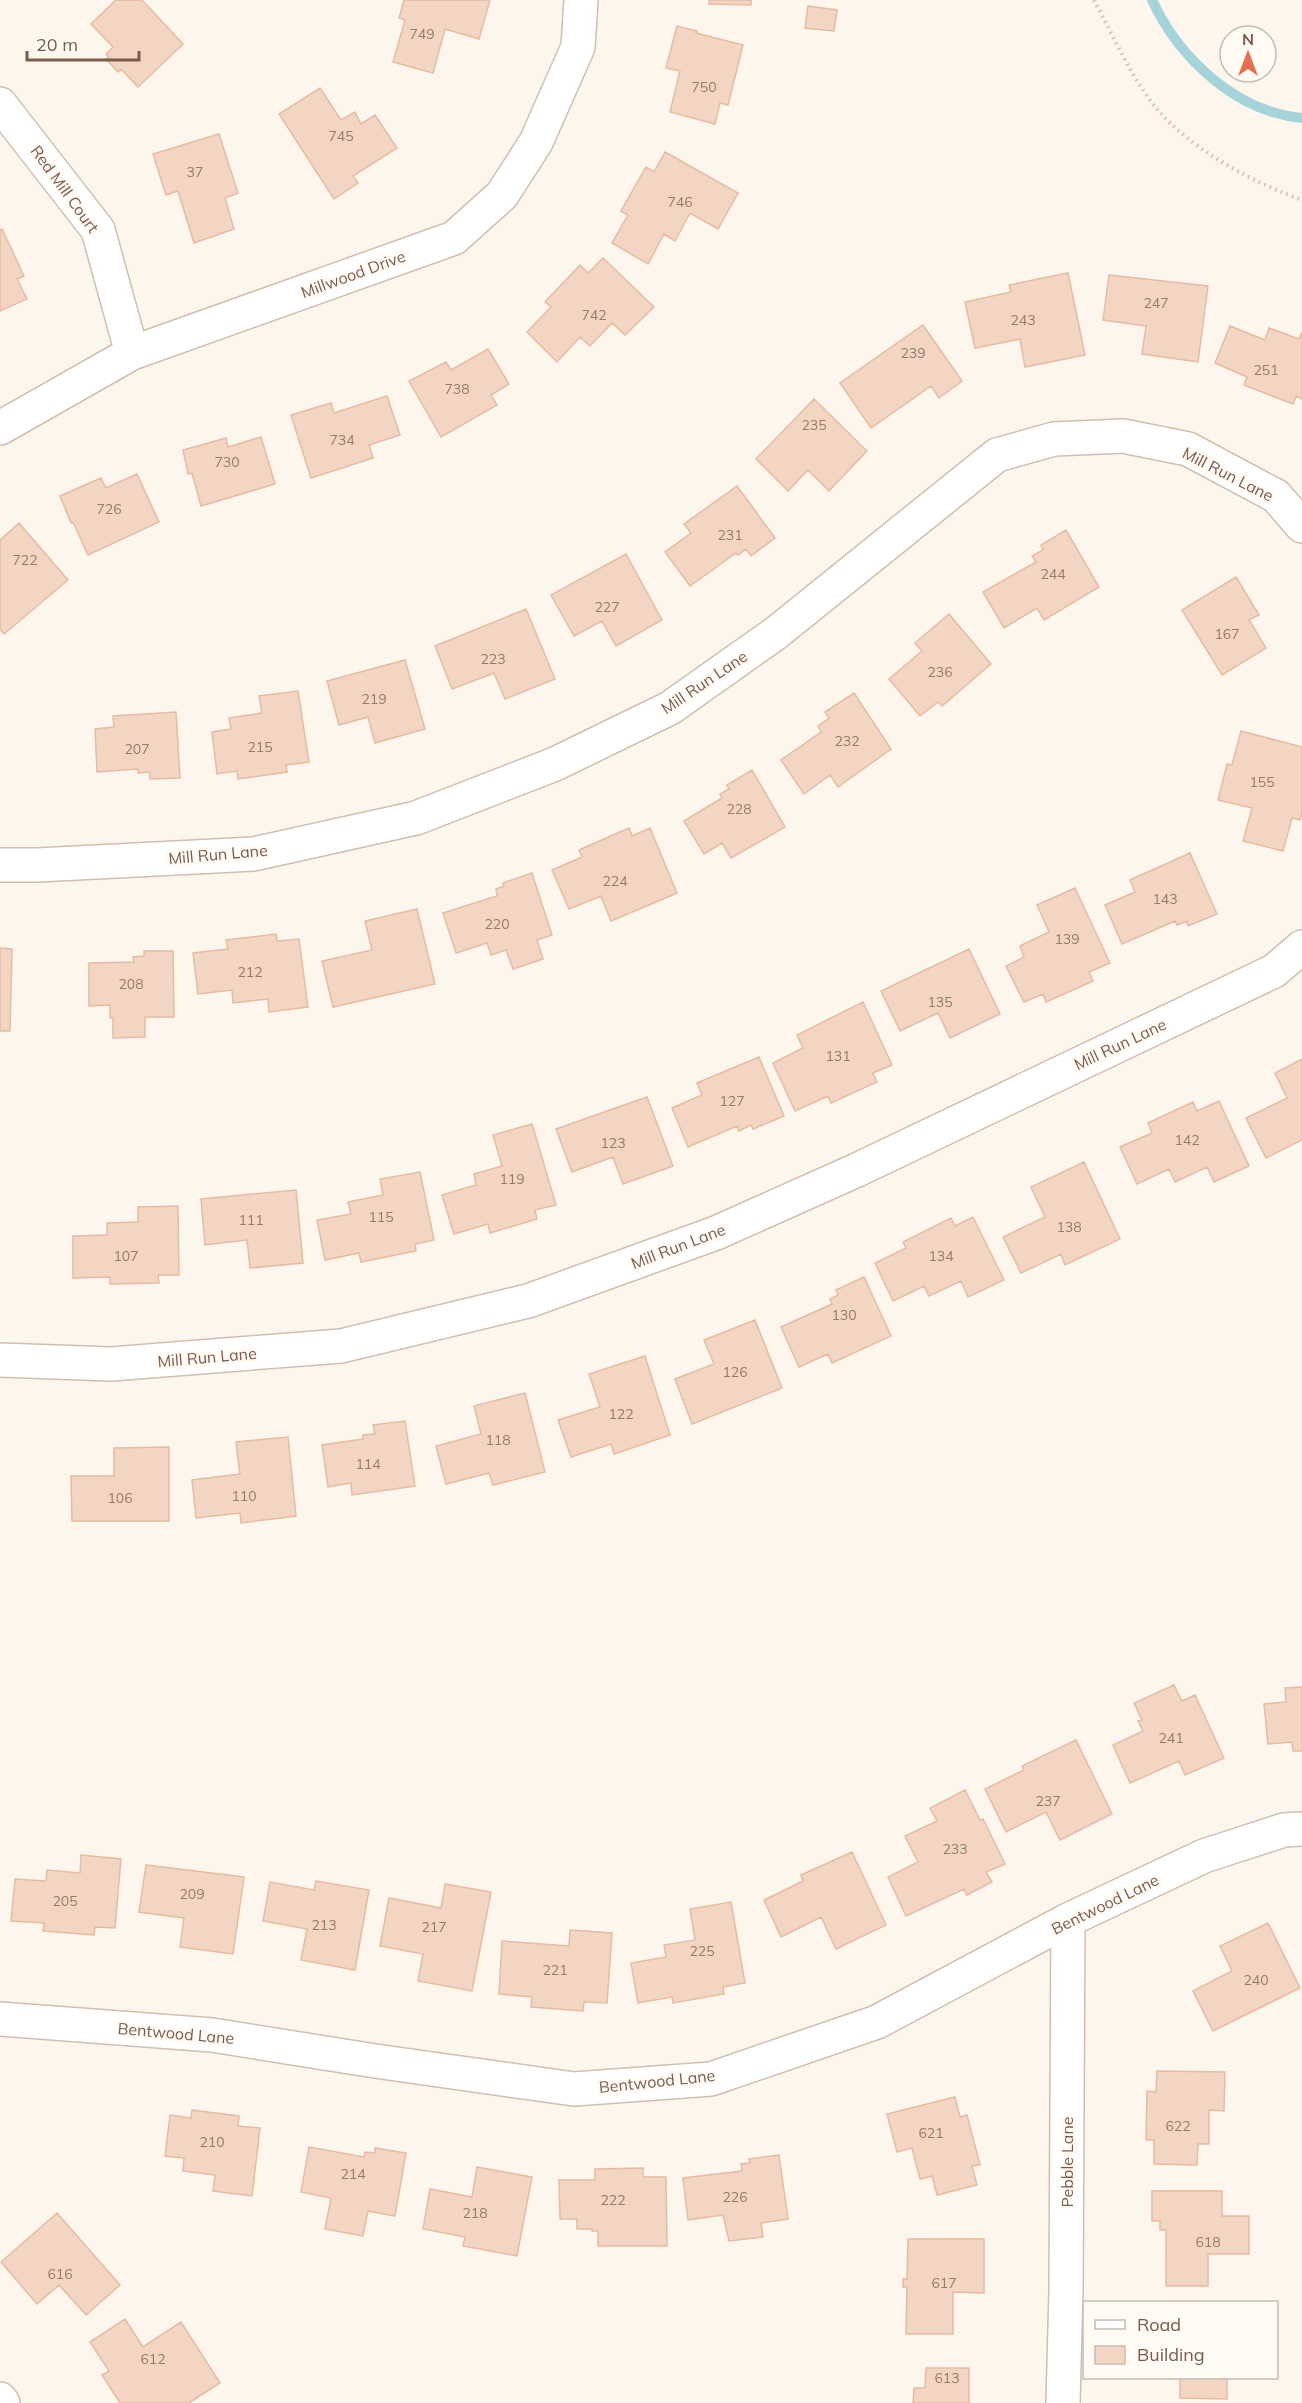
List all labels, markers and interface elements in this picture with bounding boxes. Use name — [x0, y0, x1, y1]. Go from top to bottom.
scale bar — [27, 24, 140, 62]
north arrow — [1218, 24, 1278, 84]
house number: 749 — [409, 25, 435, 43]
text: N — [1242, 29, 1254, 49]
text: 20 m — [36, 33, 78, 56]
house number: 750 — [691, 78, 717, 96]
house number: 745 — [328, 127, 354, 145]
street label: Red Mill Court — [27, 141, 104, 237]
house number: 37 — [187, 163, 203, 181]
house number: 746 — [667, 193, 693, 211]
street label: Millwood Drive — [298, 246, 408, 302]
house number: 247 — [1143, 294, 1169, 312]
house number: 742 — [581, 306, 607, 324]
house number: 243 — [1010, 311, 1036, 329]
house number: 239 — [900, 344, 926, 362]
house number: 251 — [1253, 361, 1279, 379]
house number: 738 — [444, 380, 470, 398]
house number: 235 — [801, 416, 827, 434]
house number: 734 — [329, 431, 355, 449]
street label: Mill Run Lane — [1179, 442, 1277, 506]
house number: 730 — [214, 453, 240, 471]
house number: 726 — [96, 500, 122, 518]
house number: 231 — [717, 526, 743, 544]
house number: 722 — [12, 551, 38, 569]
house number: 244 — [1040, 565, 1066, 583]
house number: 227 — [594, 598, 620, 616]
house number: 167 — [1214, 625, 1240, 643]
street label: Mill Run Lane — [657, 646, 751, 718]
house number: 223 — [480, 650, 506, 668]
house number: 236 — [927, 663, 953, 681]
house number: 219 — [361, 690, 387, 708]
house number: 232 — [834, 732, 860, 750]
house number: 215 — [247, 738, 273, 756]
house number: 207 — [124, 740, 150, 758]
house number: 155 — [1249, 773, 1275, 791]
house number: 228 — [726, 800, 752, 818]
street label: Mill Run Lane — [168, 840, 268, 868]
house number: 224 — [602, 872, 628, 890]
house number: 143 — [1152, 890, 1178, 908]
house number: 220 — [484, 915, 510, 933]
house number: 139 — [1054, 930, 1080, 948]
house number: 212 — [237, 963, 263, 981]
house number: 208 — [118, 975, 144, 993]
house number: 135 — [927, 993, 953, 1011]
street label: Mill Run Lane — [1071, 1014, 1169, 1074]
house number: 131 — [825, 1047, 851, 1065]
house number: 127 — [719, 1092, 745, 1110]
house number: 142 — [1174, 1131, 1200, 1149]
house number: 123 — [600, 1134, 626, 1152]
house number: 119 — [499, 1170, 525, 1188]
house number: 115 — [368, 1208, 394, 1226]
house number: 111 — [238, 1211, 264, 1229]
house number: 138 — [1056, 1218, 1082, 1236]
street label: Mill Run Lane — [628, 1219, 728, 1273]
house number: 107 — [113, 1247, 139, 1265]
house number: 134 — [928, 1247, 954, 1265]
house number: 130 — [831, 1306, 857, 1324]
street label: Mill Run Lane — [157, 1343, 257, 1371]
house number: 126 — [722, 1363, 748, 1381]
house number: 122 — [608, 1405, 634, 1423]
house number: 118 — [485, 1431, 511, 1449]
house number: 114 — [355, 1455, 381, 1473]
house number: 110 — [231, 1487, 257, 1505]
house number: 106 — [107, 1489, 133, 1507]
house number: 241 — [1158, 1729, 1184, 1747]
house number: 237 — [1035, 1792, 1061, 1810]
house number: 233 — [942, 1840, 968, 1858]
street label: Bentwood Lane — [1048, 1869, 1162, 1939]
house number: 209 — [179, 1885, 205, 1903]
house number: 205 — [52, 1892, 78, 1910]
house number: 213 — [311, 1916, 337, 1934]
house number: 217 — [421, 1918, 447, 1936]
house number: 225 — [689, 1942, 715, 1960]
house number: 221 — [542, 1961, 568, 1979]
house number: 240 — [1243, 1971, 1269, 1989]
street label: Bentwood Lane — [117, 2018, 235, 2048]
street label: Bentwood Lane — [598, 2065, 716, 2097]
street label: Pebble Lane — [1057, 2116, 1077, 2208]
house number: 622 — [1165, 2117, 1191, 2135]
house number: 621 — [918, 2124, 944, 2142]
house number: 210 — [199, 2133, 225, 2151]
house number: 214 — [340, 2165, 366, 2183]
house number: 226 — [722, 2188, 748, 2206]
house number: 222 — [600, 2191, 626, 2209]
house number: 218 — [462, 2204, 488, 2222]
house number: 618 — [1195, 2233, 1221, 2251]
house number: 616 — [47, 2265, 73, 2283]
house number: 617 — [931, 2274, 957, 2292]
legend — [1083, 2301, 1278, 2379]
text: Road — [1137, 2313, 1181, 2336]
text: Building — [1137, 2343, 1205, 2366]
house number: 612 — [140, 2350, 166, 2368]
house number: 613 — [934, 2369, 960, 2387]

